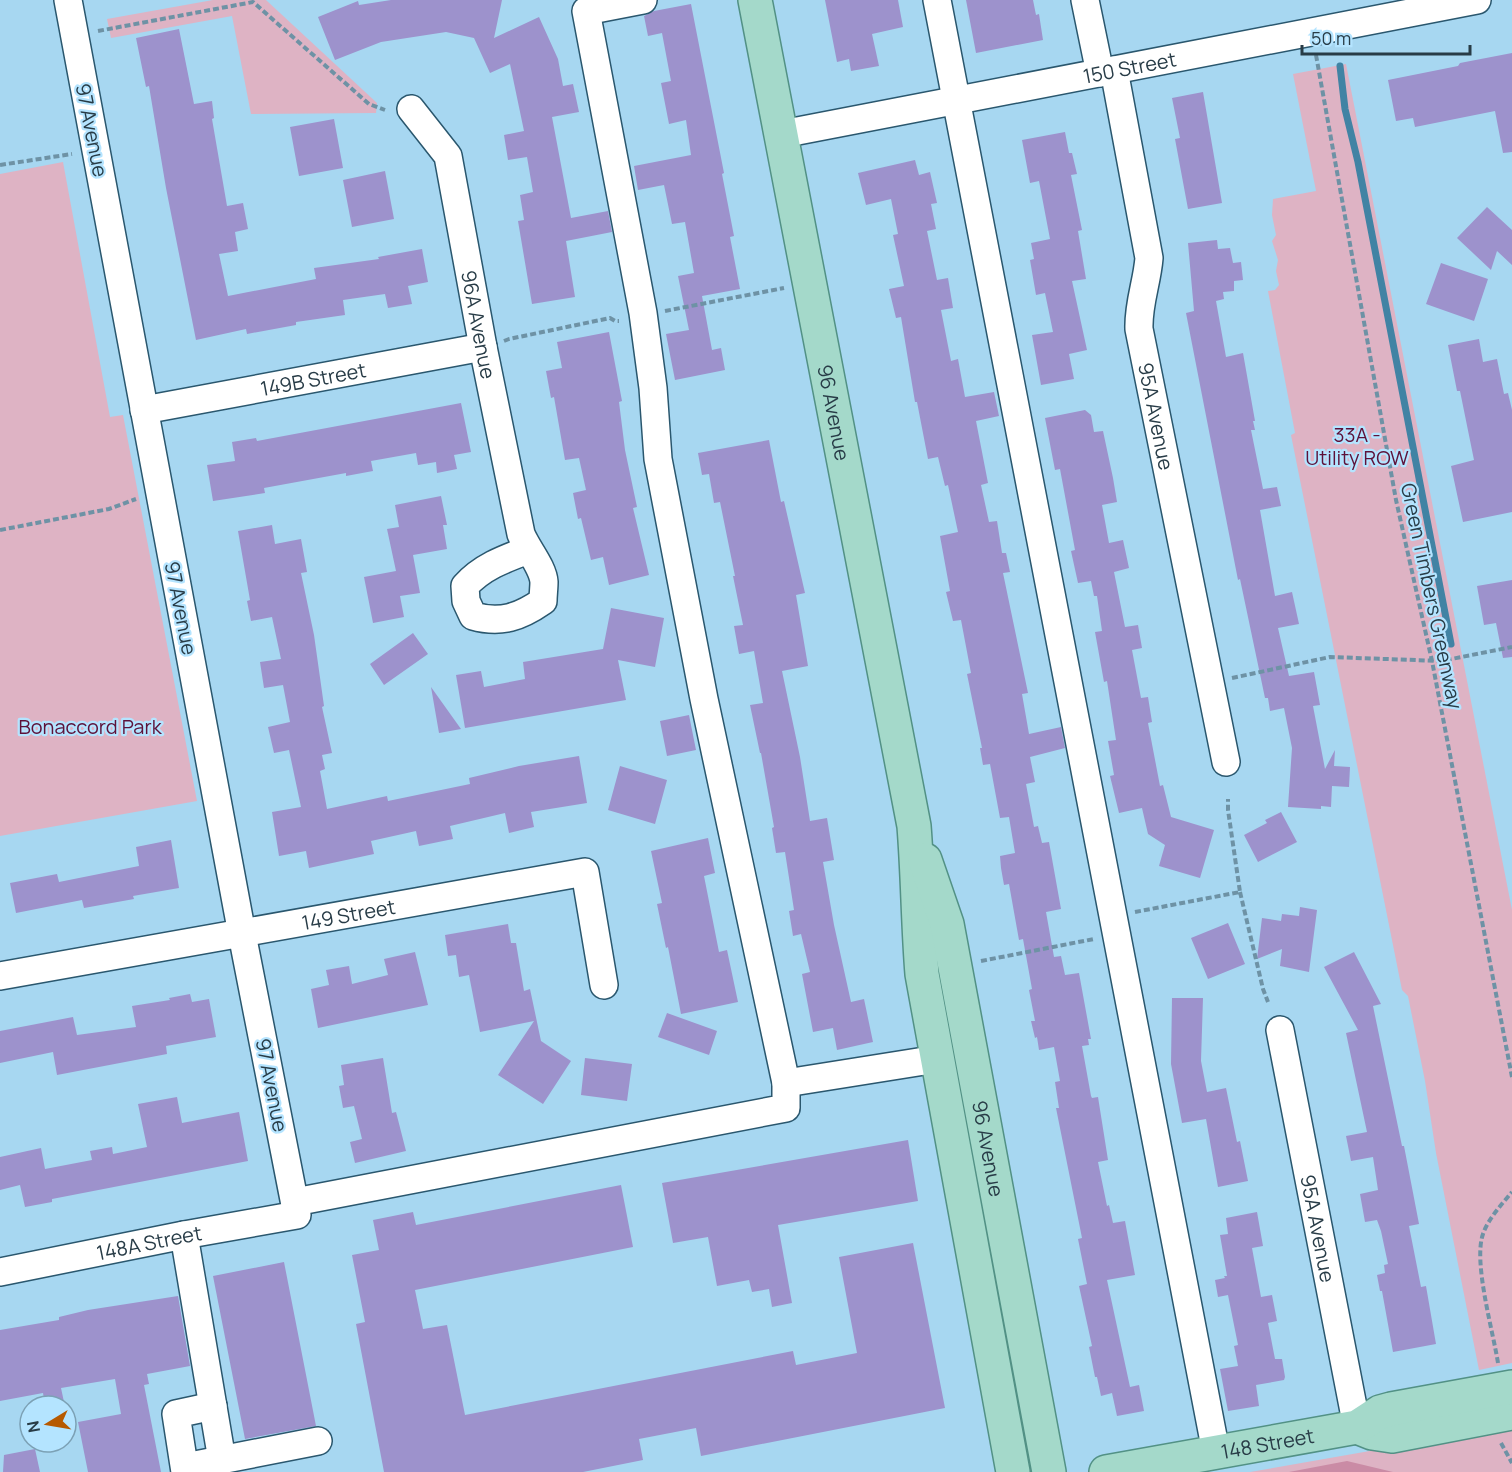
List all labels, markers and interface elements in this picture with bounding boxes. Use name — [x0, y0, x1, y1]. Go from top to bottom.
scale bar — [1302, 18, 1470, 56]
text: 50 m — [1311, 26, 1351, 50]
street label: 150 Street — [1081, 45, 1178, 89]
street label: 97 Avenue — [70, 81, 114, 179]
street label: 96A Avenue — [456, 268, 503, 381]
street label: 149B Street — [258, 356, 368, 402]
street label: 95A Avenue — [1133, 360, 1181, 472]
street label: 96 Avenue — [812, 362, 857, 463]
park label: 33A - Utility ROW — [1305, 421, 1409, 471]
street label: Green Timbers Greenway — [1395, 481, 1469, 712]
street label: 97 Avenue — [159, 559, 203, 657]
park label: Bonaccord Park — [18, 713, 163, 740]
street label: 149 Street — [300, 892, 397, 936]
street label: 97 Avenue — [250, 1036, 294, 1134]
street label: 96 Avenue — [967, 1098, 1011, 1199]
street label: 95A Avenue — [1295, 1172, 1342, 1284]
street label: 148A Street — [94, 1219, 204, 1266]
north arrow — [18, 1394, 78, 1454]
text: N — [21, 1419, 45, 1435]
street label: 148 Street — [1219, 1421, 1316, 1465]

